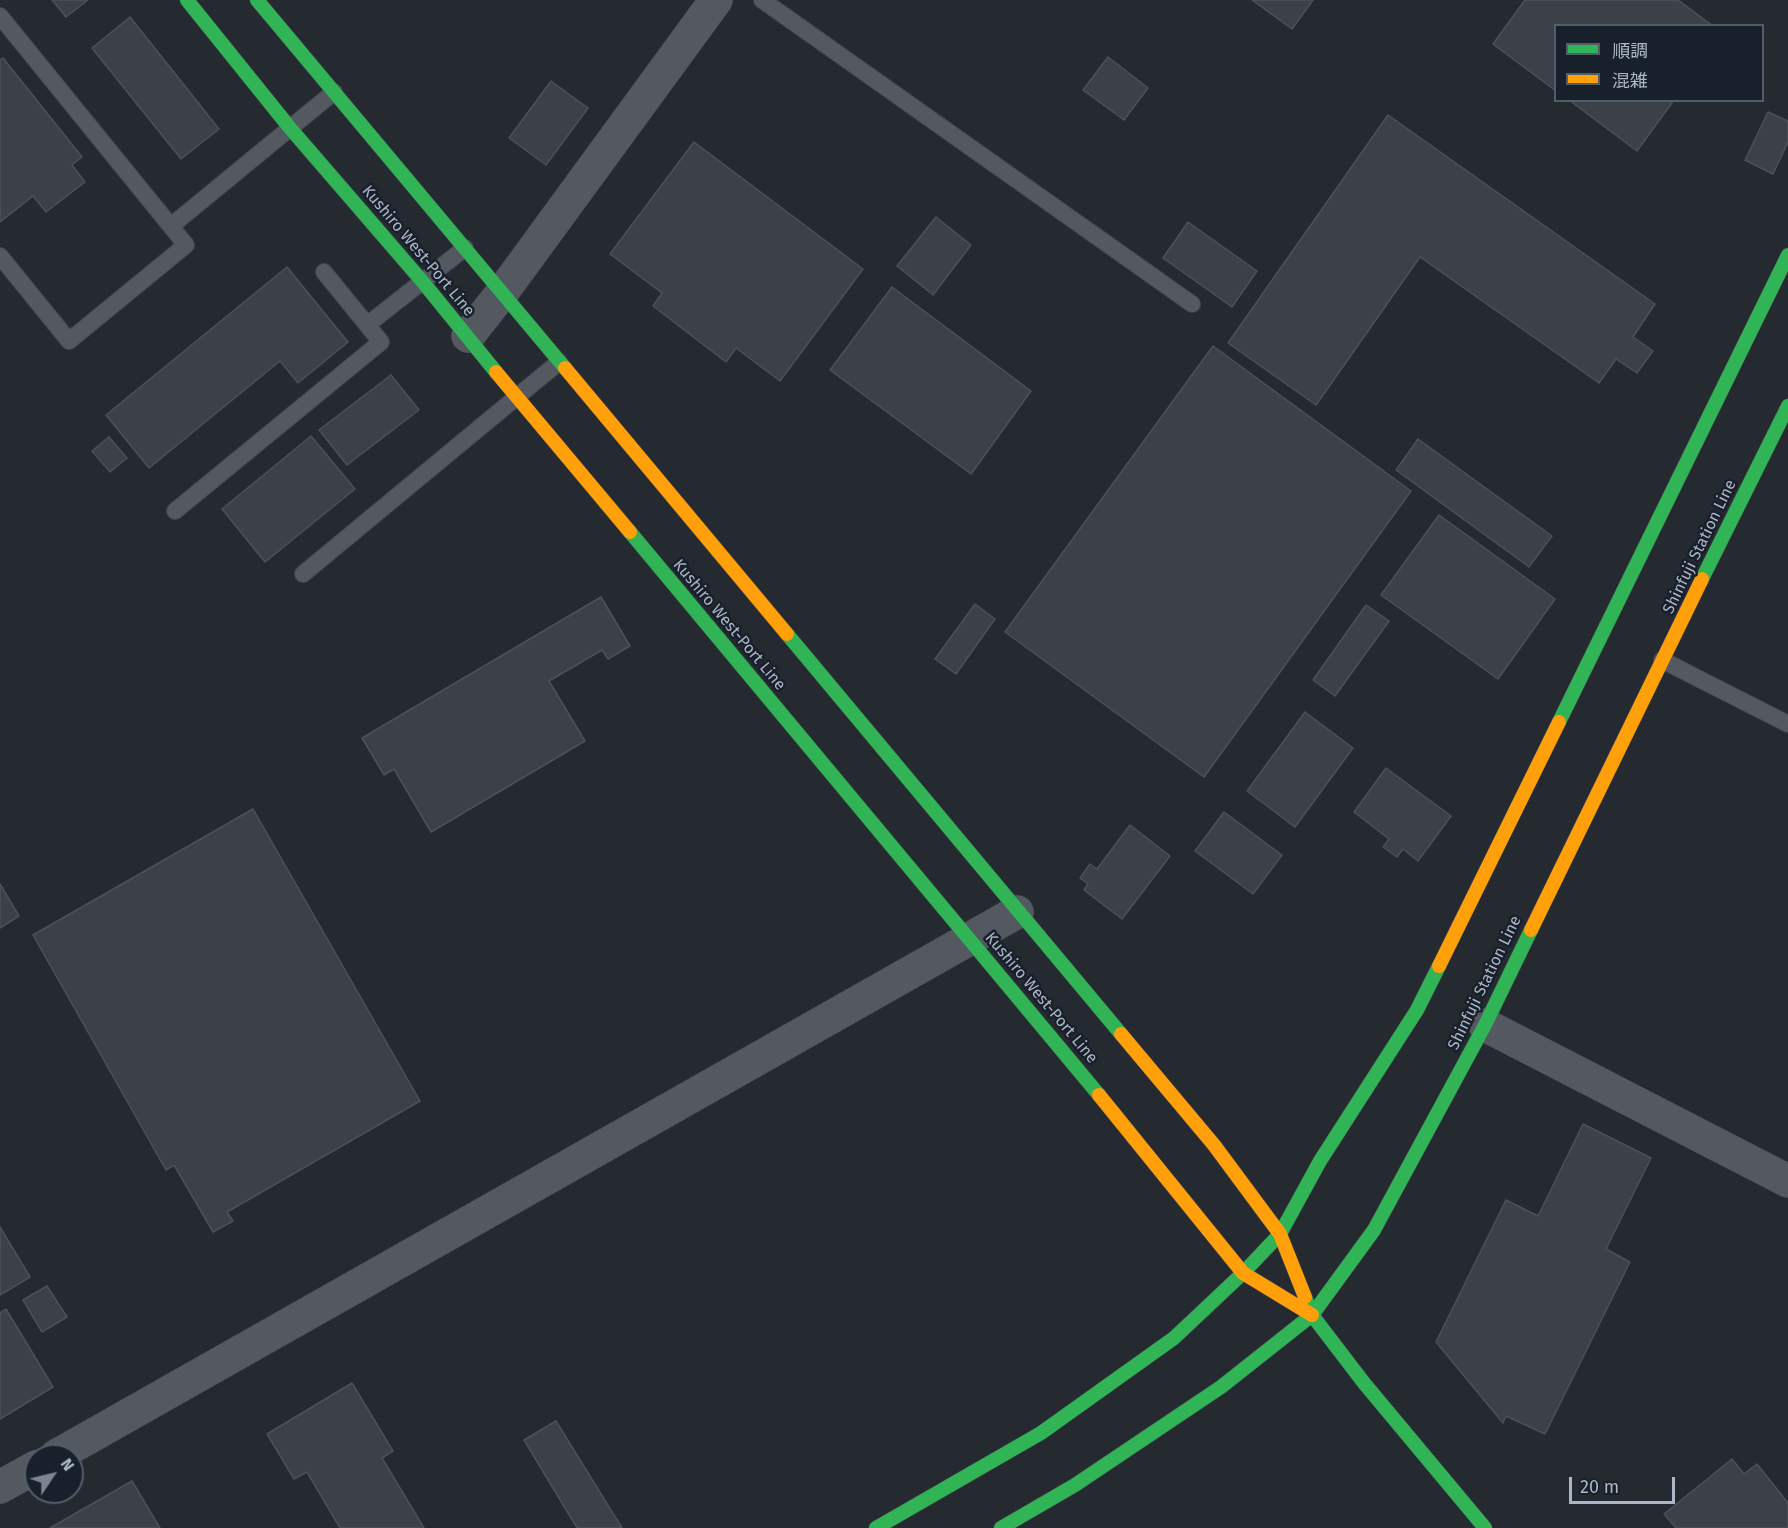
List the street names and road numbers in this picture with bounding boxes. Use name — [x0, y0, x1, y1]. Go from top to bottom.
street label: Kushiro West-Port Line — [358, 182, 478, 320]
street label: Shinfuji Station Line — [1659, 477, 1741, 617]
street label: Kushiro West-Port Line — [669, 556, 789, 694]
street label: Shinfuji Station Line — [1444, 913, 1526, 1053]
street label: Kushiro West-Port Line — [981, 929, 1101, 1067]

